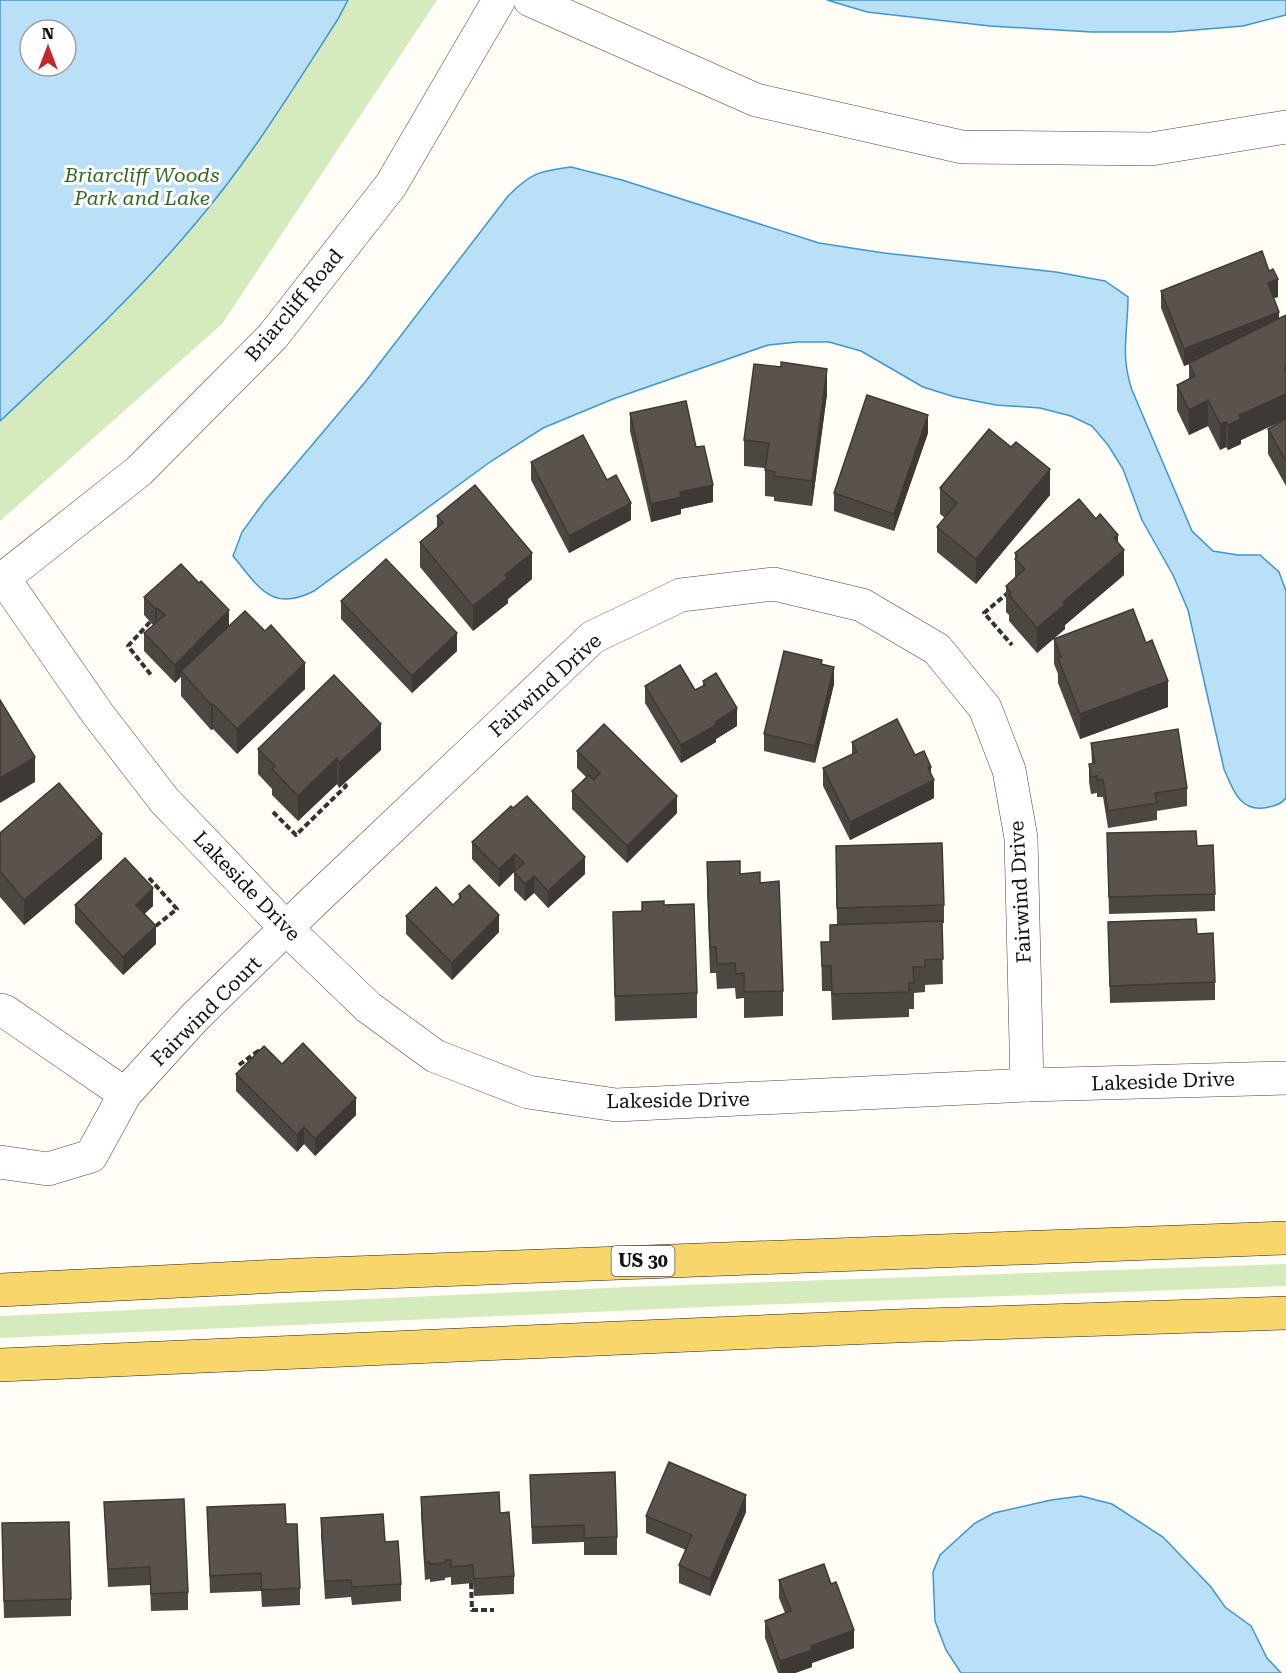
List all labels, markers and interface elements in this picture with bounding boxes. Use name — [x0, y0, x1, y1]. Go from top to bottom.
north arrow — [18, 18, 78, 78]
text: N — [42, 24, 54, 43]
park label: Briarcliff Woods Park and Lake — [64, 163, 219, 210]
street label: Briarcliff Road — [240, 244, 348, 366]
street label: Fairwind Drive — [484, 628, 606, 742]
street label: Fairwind Drive — [1004, 820, 1036, 964]
street label: Lakeside Drive — [189, 826, 305, 946]
street label: Fairwind Court — [146, 951, 266, 1071]
street label: Lakeside Drive — [1091, 1067, 1235, 1095]
street label: Lakeside Drive — [606, 1087, 750, 1113]
road number: US 30 — [612, 1246, 674, 1276]

